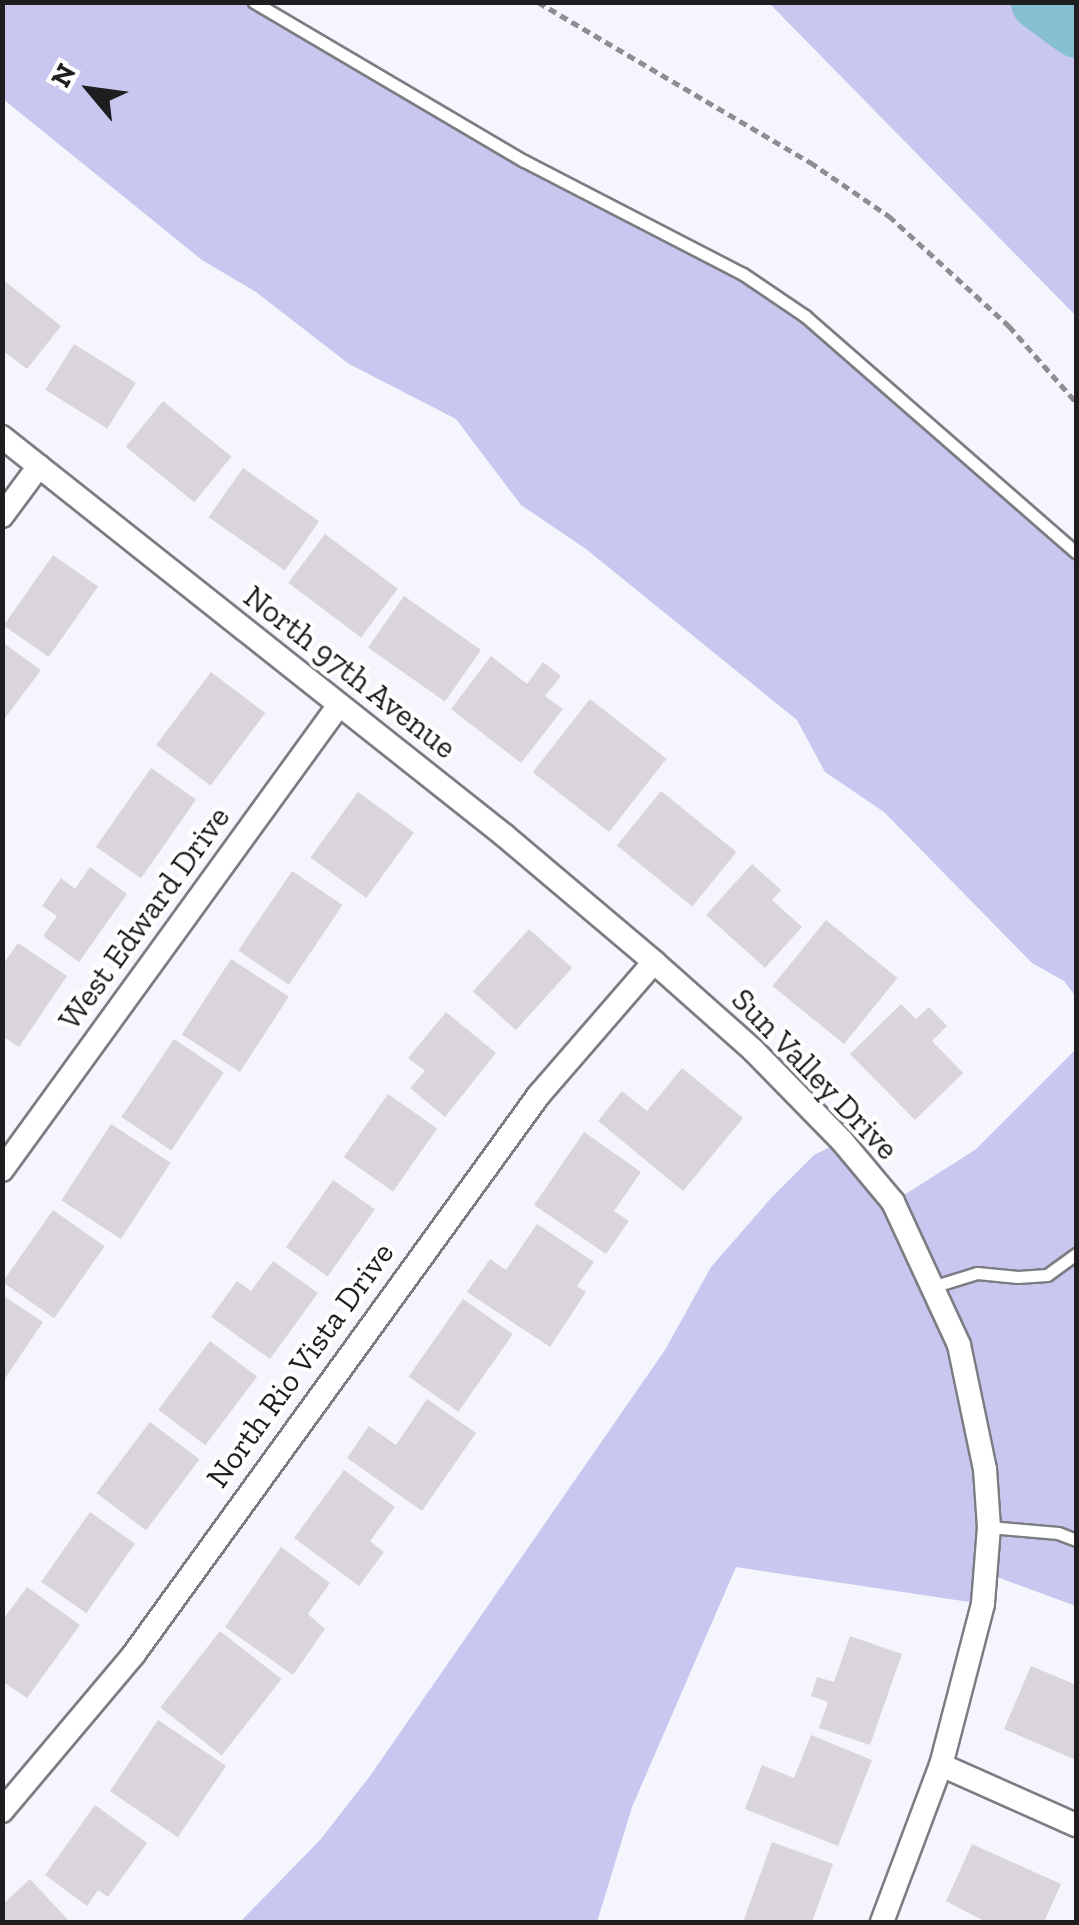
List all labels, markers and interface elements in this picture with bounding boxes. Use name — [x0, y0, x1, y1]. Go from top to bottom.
north arrow — [40, 40, 140, 140]
text: N — [44, 58, 83, 93]
street label: North 97th Avenue — [236, 577, 464, 767]
street label: West Edward Drive — [50, 799, 238, 1037]
street label: Sun Valley Drive — [723, 980, 907, 1168]
street label: North Rio Vista Drive — [198, 1234, 402, 1496]

